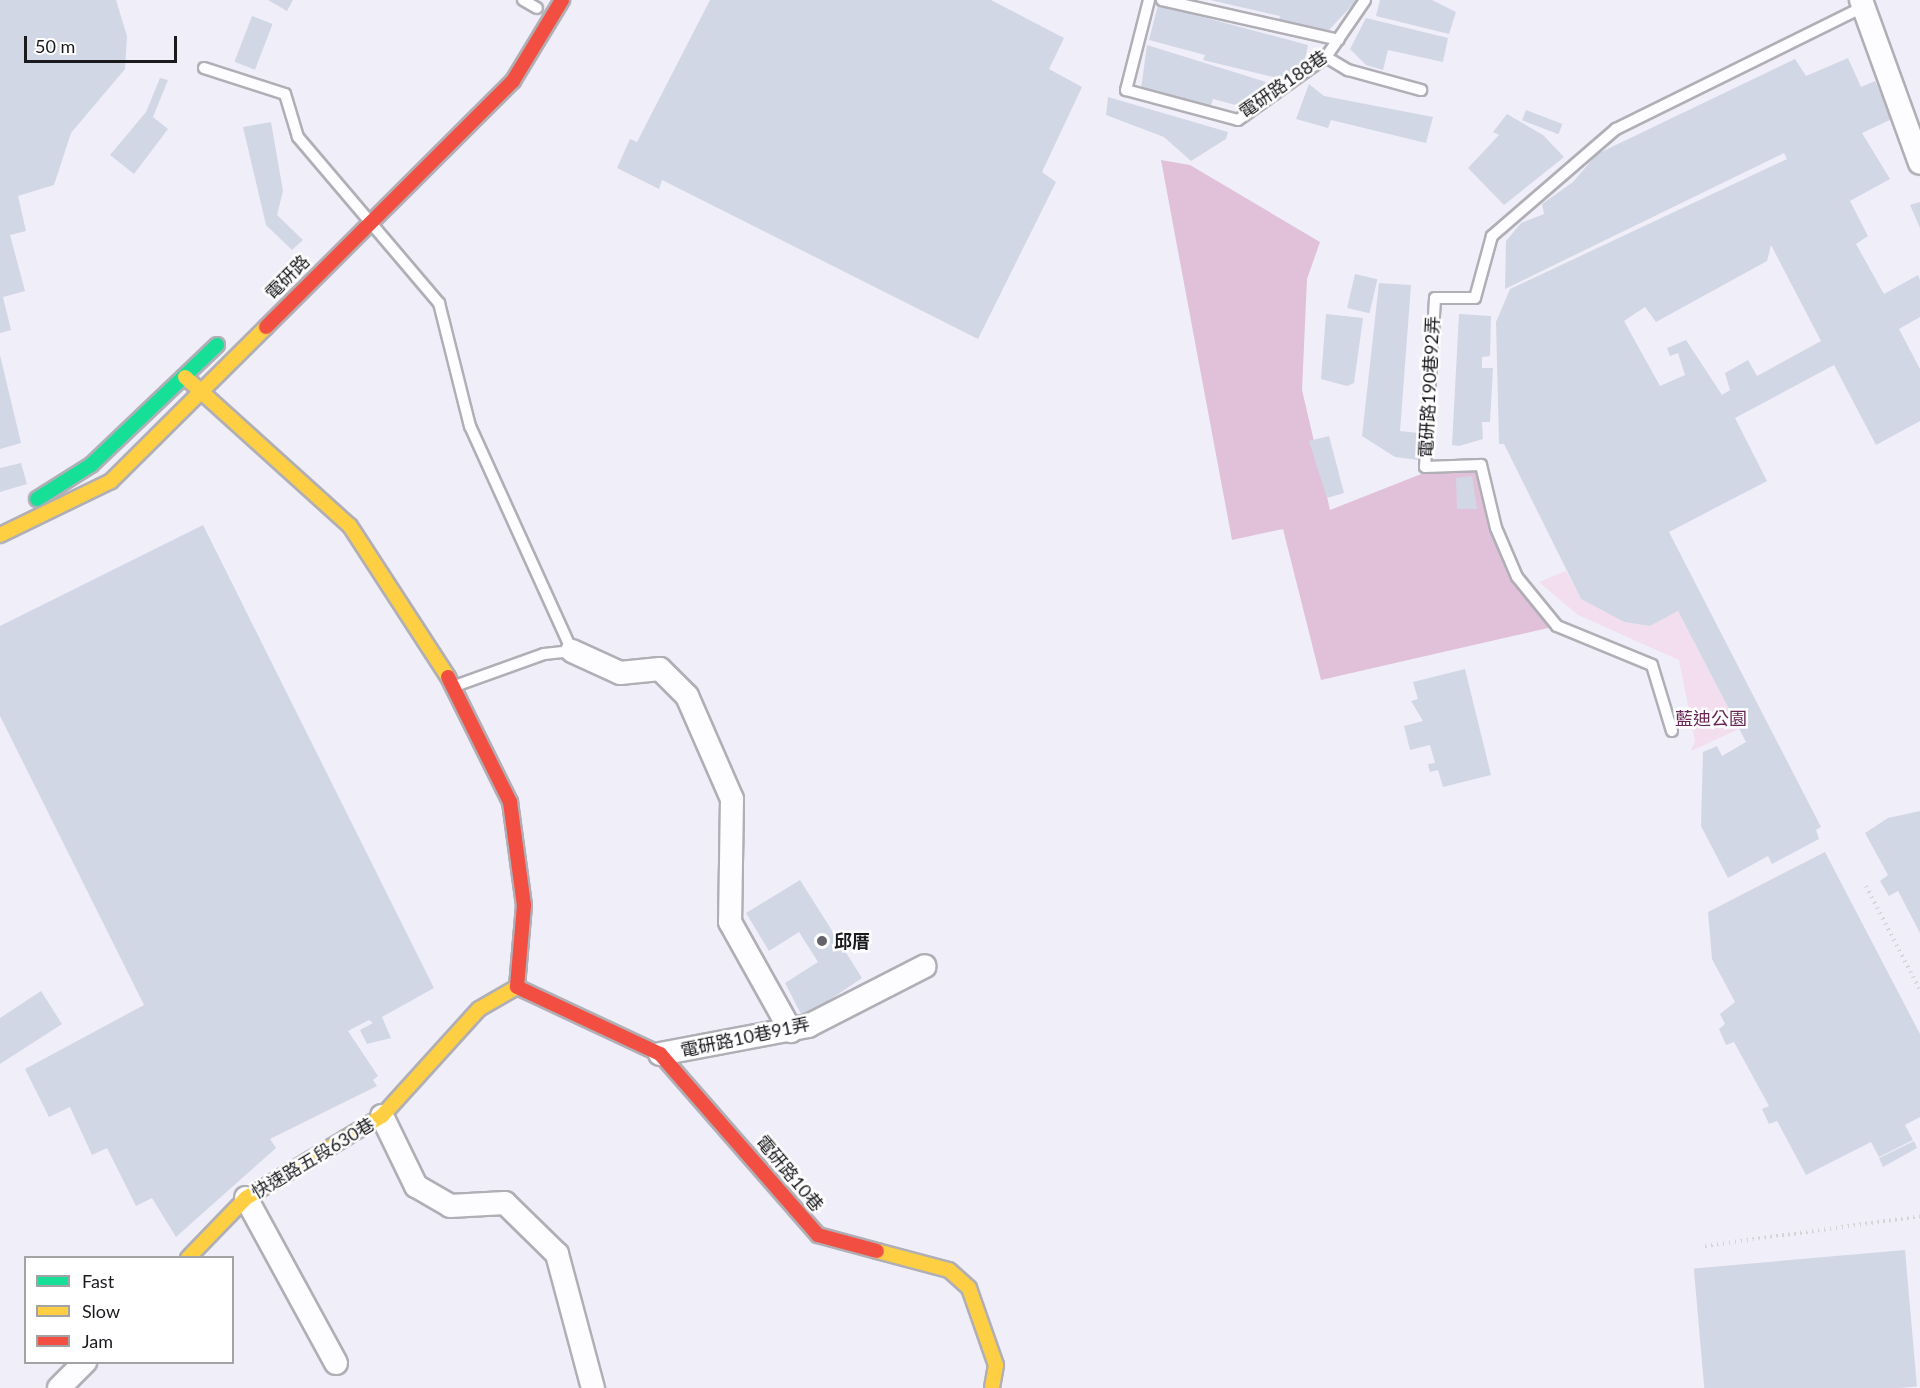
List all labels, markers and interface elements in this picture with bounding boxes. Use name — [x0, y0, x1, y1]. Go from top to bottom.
scale bar — [27, 24, 180, 62]
text: 50 m — [35, 35, 75, 57]
street label: 電研路188巷 — [1234, 46, 1332, 122]
street label: 電研路 — [260, 250, 314, 304]
street label: 電研路190巷92弄 — [1414, 315, 1444, 459]
park label: 藍迪公園 — [1675, 707, 1747, 729]
place label: 邱厝 — [834, 930, 870, 952]
marker: 邱厝 — [815, 934, 829, 948]
street label: 電研路10巷91弄 — [678, 1013, 812, 1061]
street label: 快速路五段630巷 — [248, 1113, 378, 1203]
street label: 電研路10巷 — [752, 1130, 828, 1216]
legend — [24, 1256, 234, 1364]
text: Fast — [82, 1270, 114, 1292]
text: Slow — [82, 1300, 120, 1322]
text: Jam — [82, 1330, 113, 1352]

